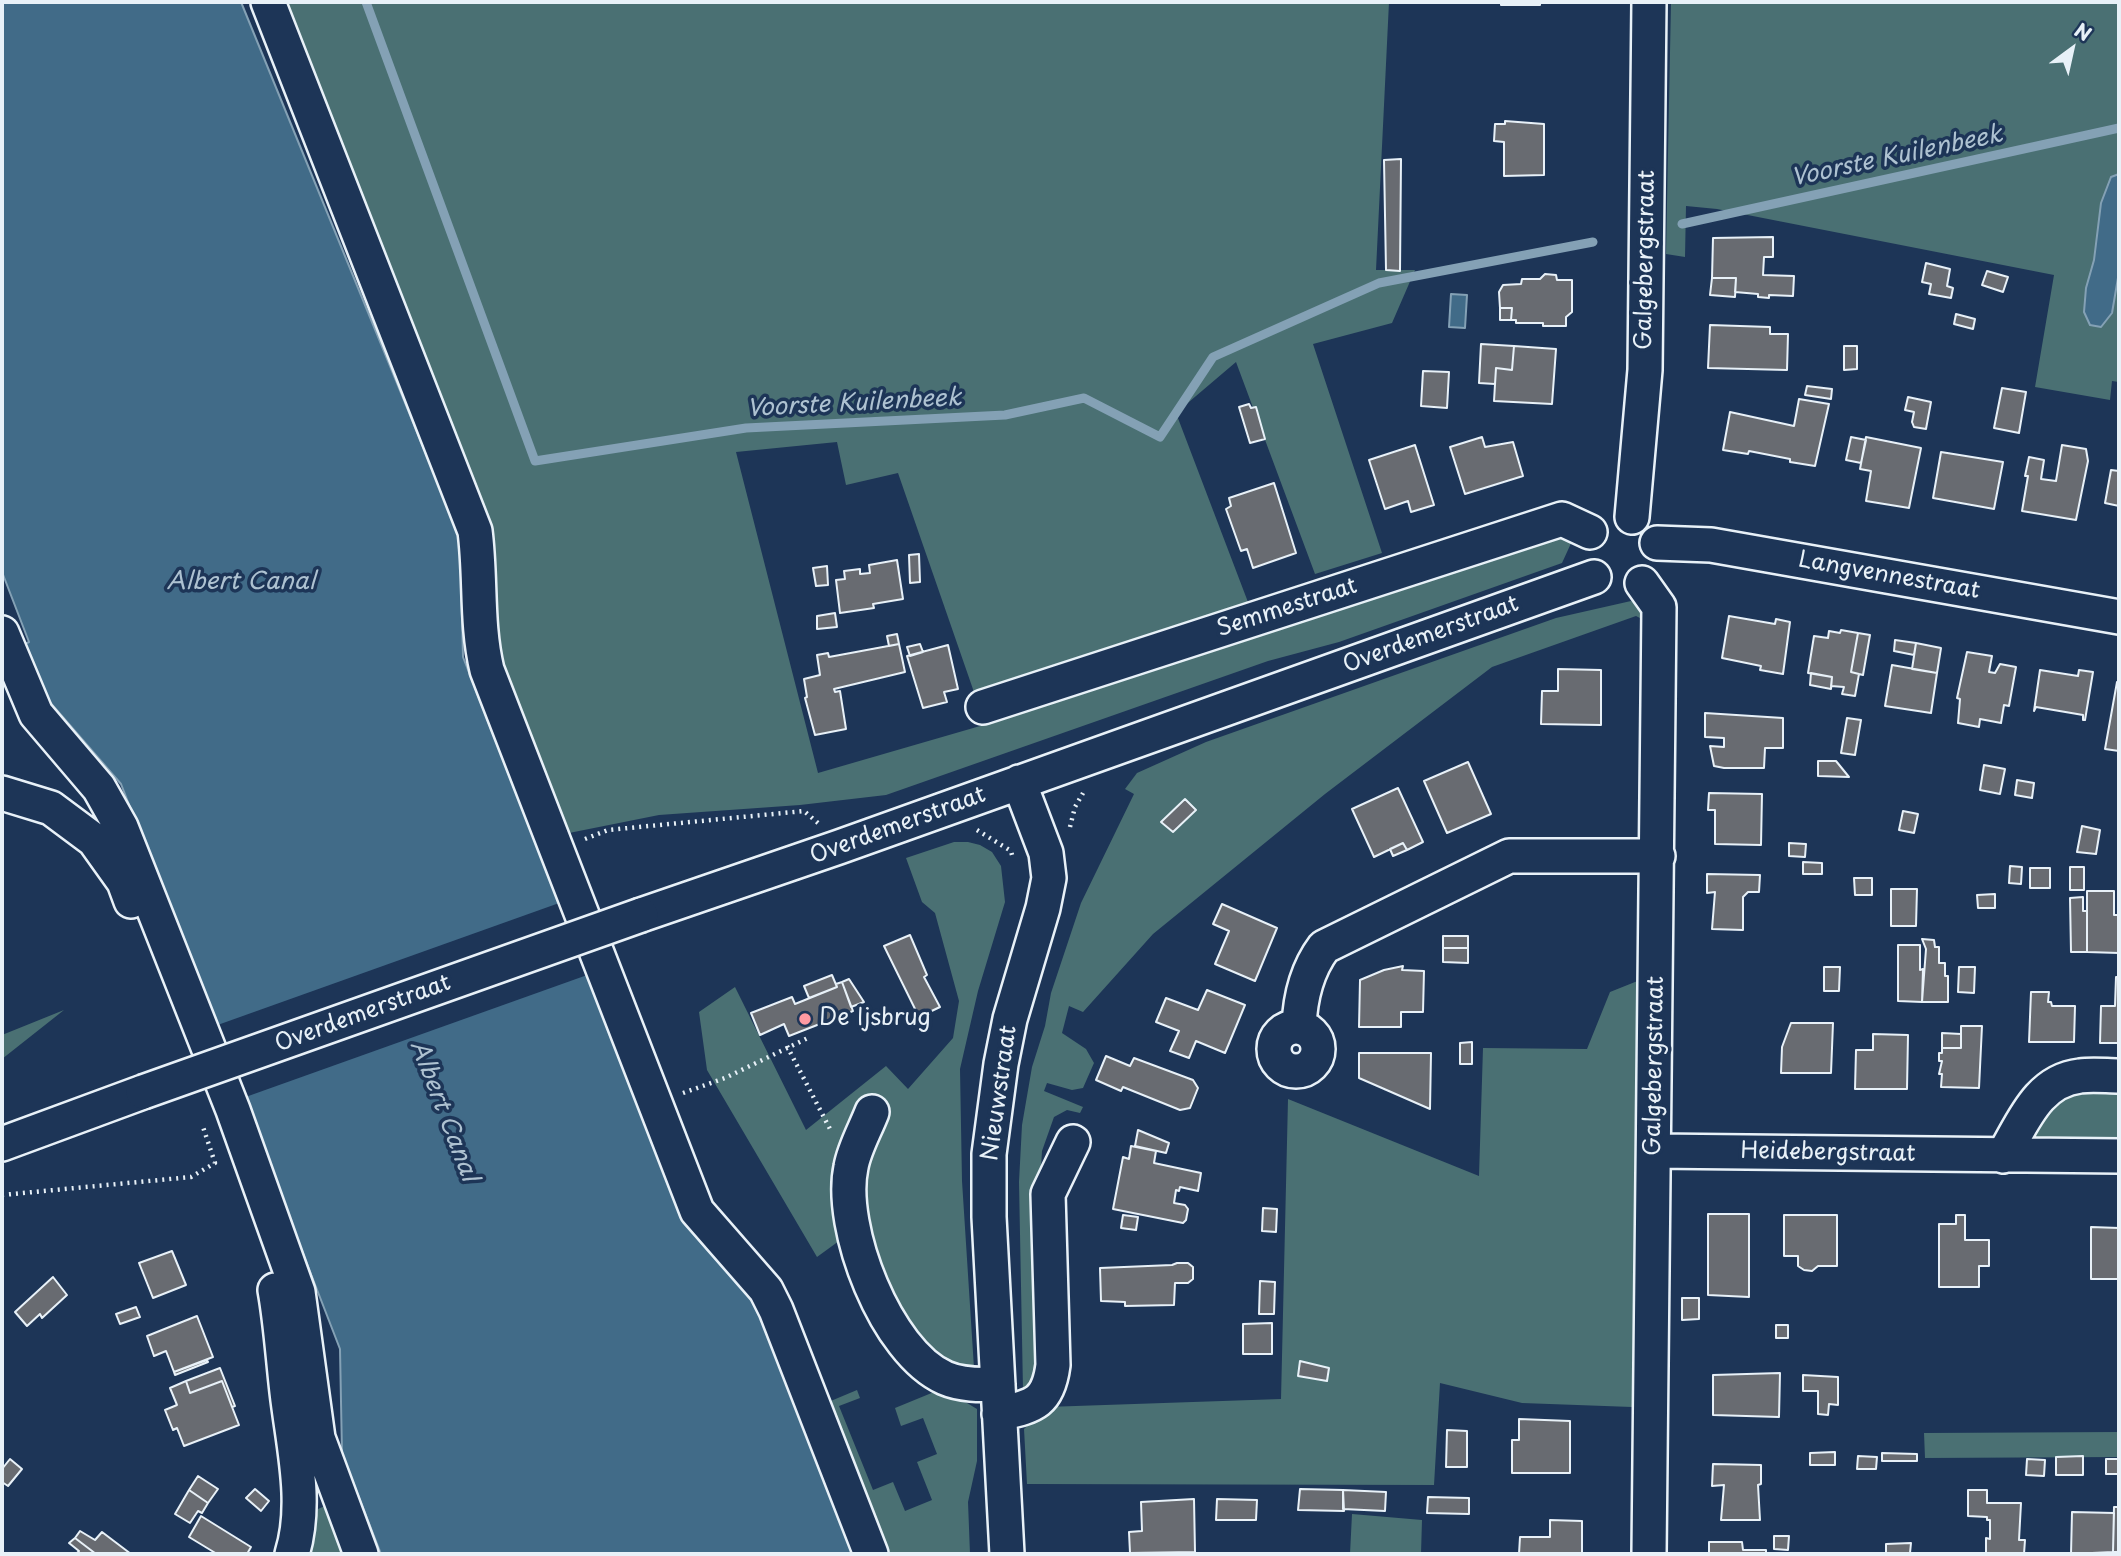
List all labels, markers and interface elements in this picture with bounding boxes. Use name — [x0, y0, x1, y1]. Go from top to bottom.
north arrow — [2037, 14, 2107, 84]
text: N — [2069, 16, 2097, 47]
water label: Voorste Kuilenbeek — [1789, 121, 2005, 193]
street label: Galgebergstraat — [1631, 170, 1661, 350]
water label: Voorste Kuilenbeek — [746, 384, 962, 424]
street label: Langvennestraat — [1796, 546, 1982, 606]
water label: Albert Canal — [167, 568, 315, 596]
street label: Semmestraat — [1213, 572, 1361, 644]
street label: Overdemerstraat — [1339, 590, 1523, 680]
street label: Overdemerstraat — [806, 781, 990, 871]
street label: Overdemerstraat — [271, 969, 455, 1059]
street label: Galgebergstraat — [1640, 976, 1670, 1156]
place label: De Ijsbrug — [819, 1005, 931, 1033]
marker: De Ijsbrug — [797, 1011, 813, 1027]
street label: Nieuwstraat — [977, 1024, 1023, 1162]
water label: Albert Canal — [403, 1036, 483, 1186]
street label: Heidebergstraat — [1740, 1138, 1916, 1168]

